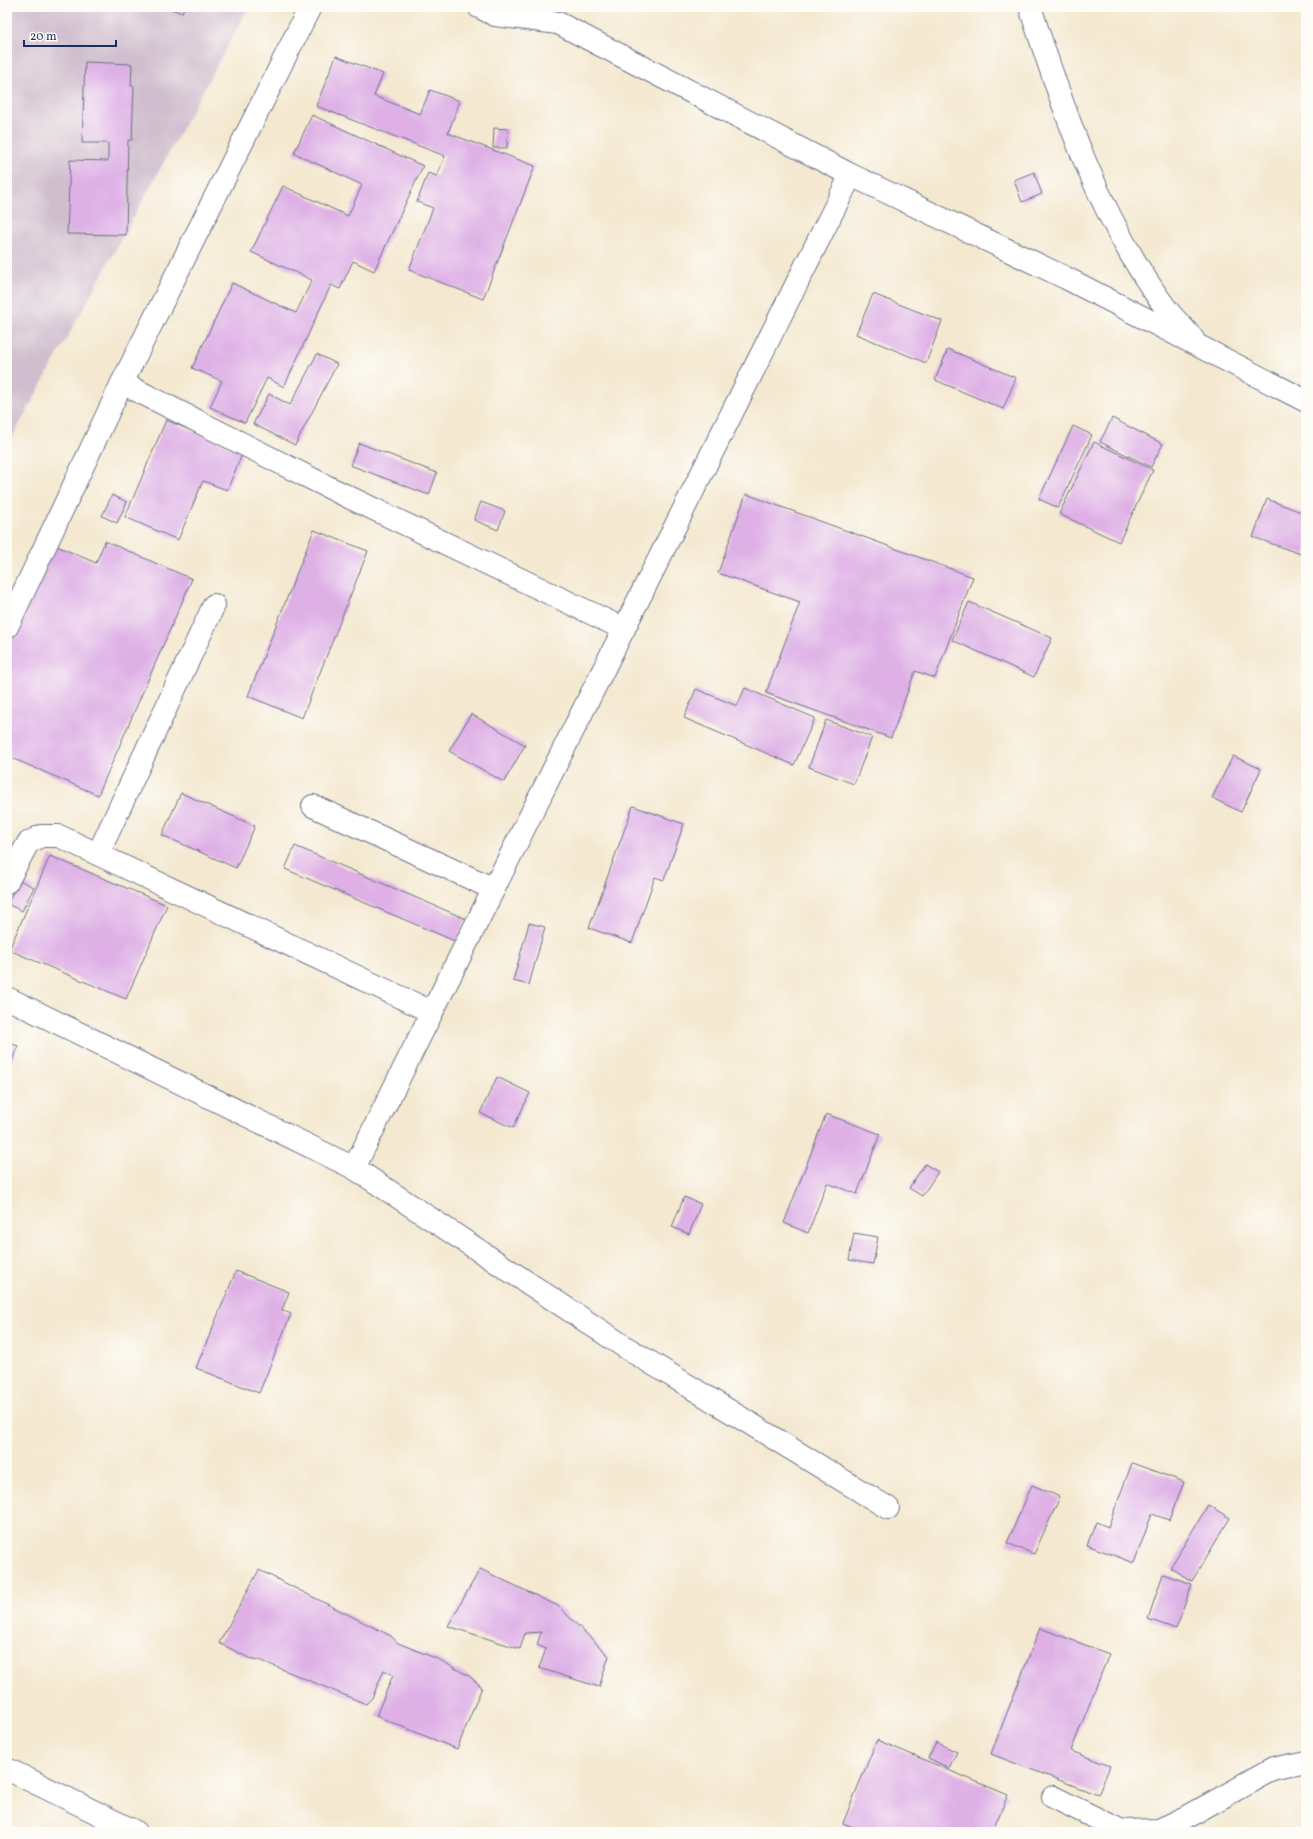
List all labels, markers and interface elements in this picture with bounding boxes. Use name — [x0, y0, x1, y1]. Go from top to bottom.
scale bar — [24, 22, 116, 48]
text: 20 m — [30, 29, 57, 45]

